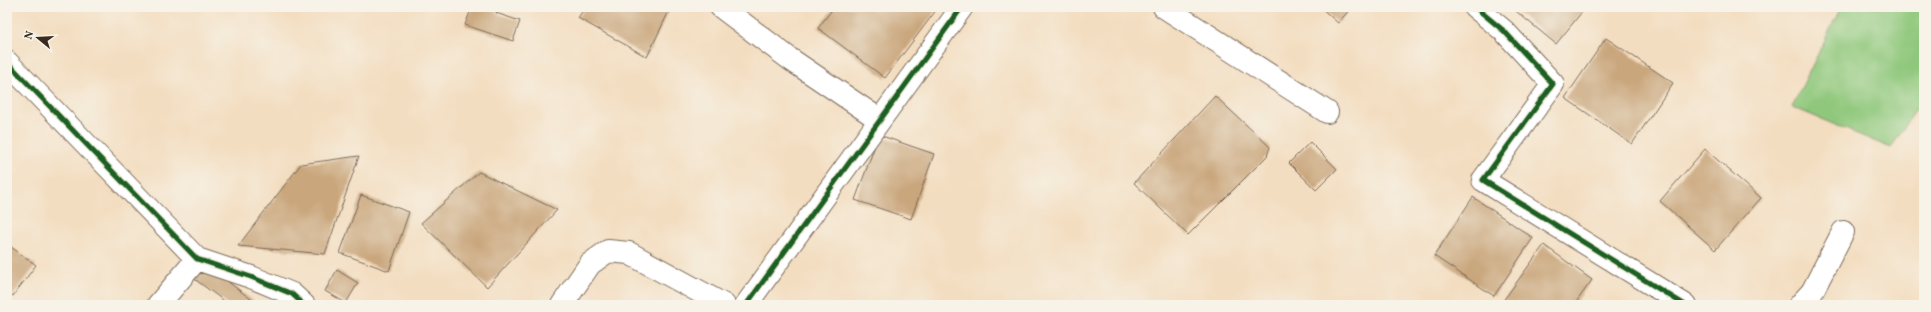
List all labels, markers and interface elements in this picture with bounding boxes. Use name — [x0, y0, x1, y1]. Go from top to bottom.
north arrow — [18, 18, 58, 58]
text: N — [22, 29, 38, 41]

